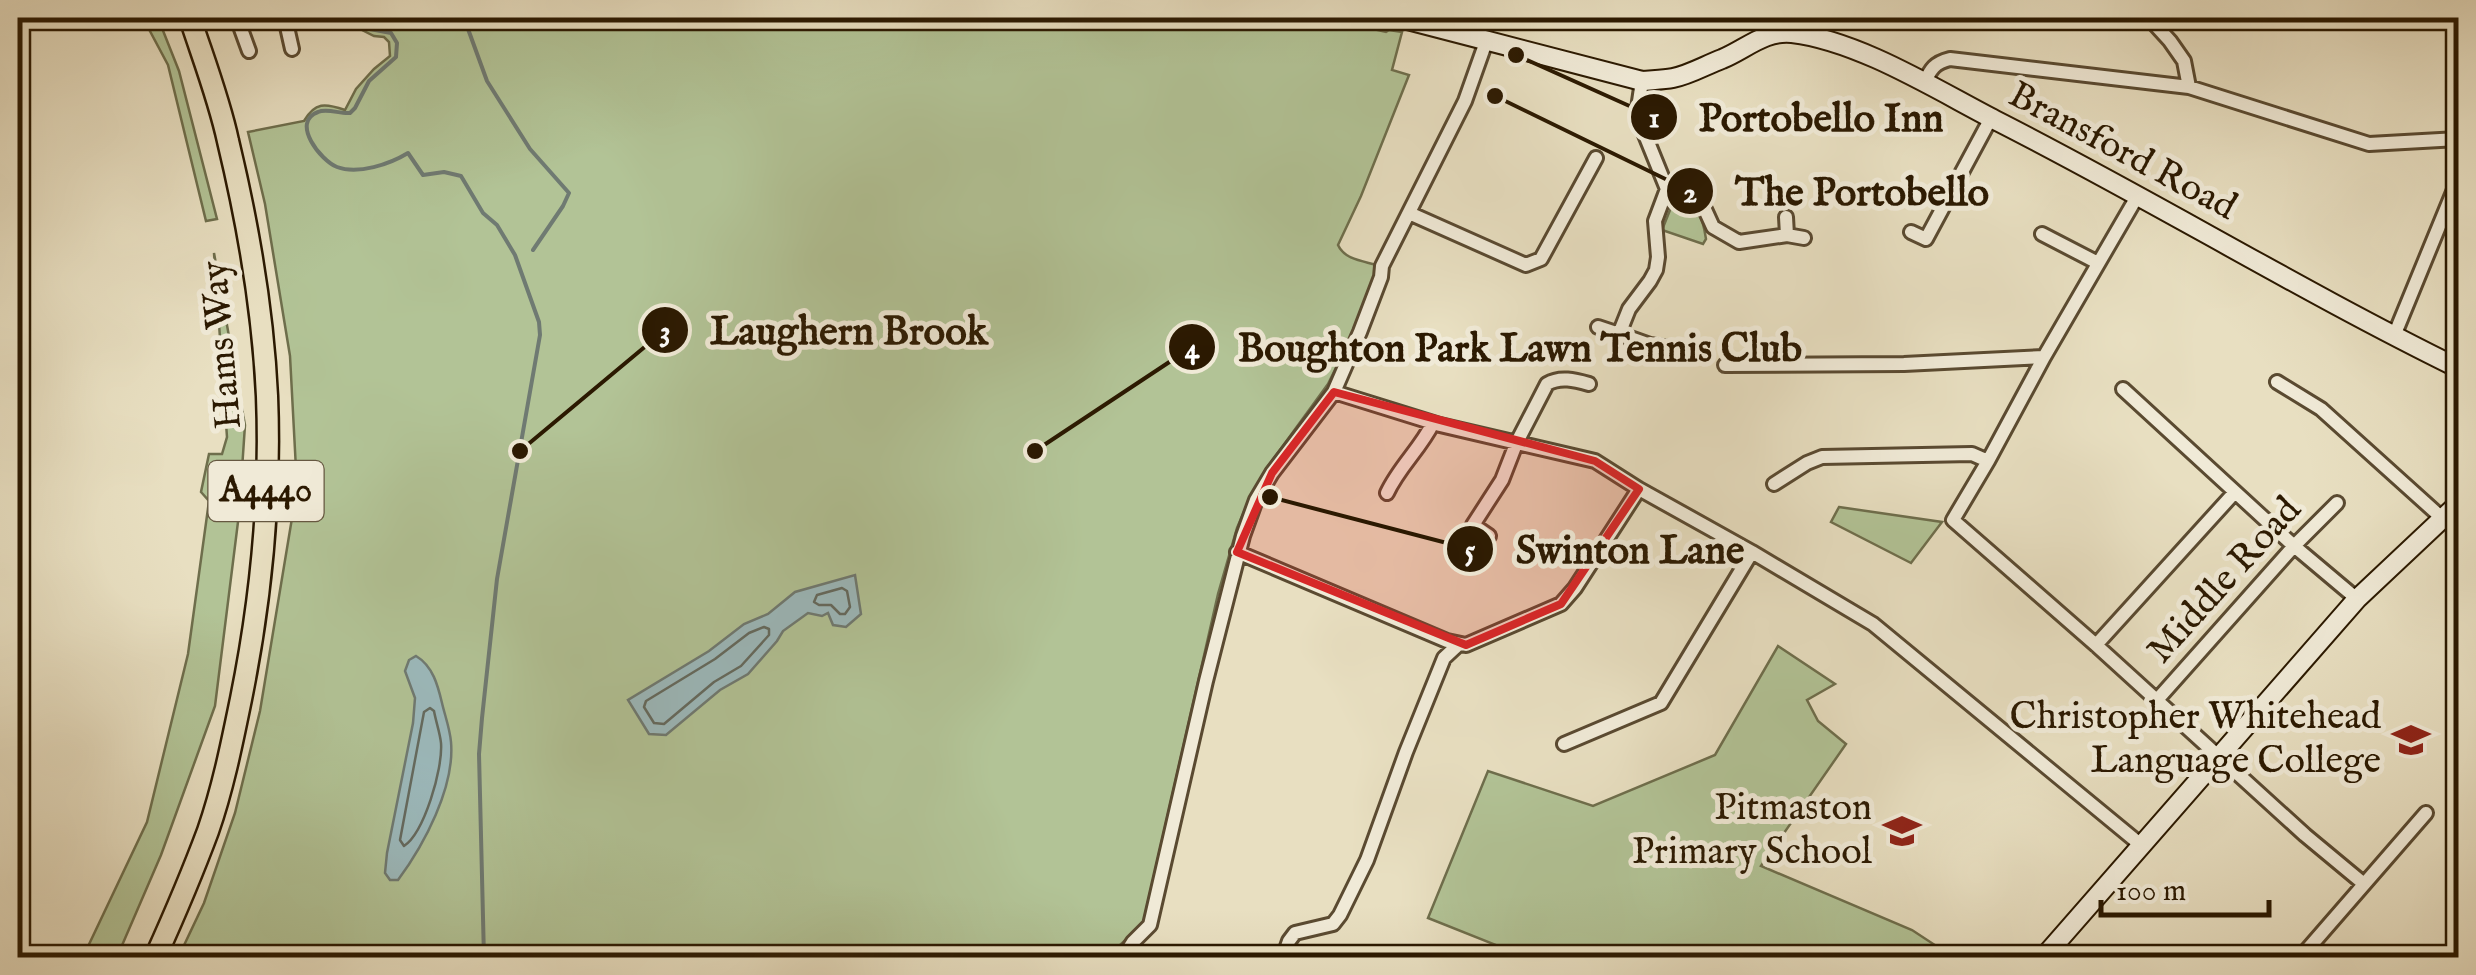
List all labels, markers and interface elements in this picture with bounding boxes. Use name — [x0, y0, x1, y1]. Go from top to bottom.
street label: Bransford Road — [2000, 72, 2245, 233]
callout: Portobello Inn — [1629, 82, 1964, 152]
text: Portobello Inn — [1698, 95, 1944, 146]
text: 1 — [1648, 100, 1660, 138]
callout: The Portobello — [1665, 156, 2009, 226]
text: The Portobello — [1734, 169, 1989, 220]
text: 2 — [1683, 175, 1697, 213]
street label: Hams Way — [192, 259, 254, 431]
callout: Laughern Brook — [640, 295, 1008, 365]
text: Laughern Brook — [710, 308, 990, 359]
callout: Boughton Park Lawn Tennis Club — [1167, 312, 1822, 382]
text: 3 — [659, 313, 671, 351]
text: Boughton Park Lawn Tennis Club — [1238, 325, 1802, 376]
text: 4 — [1185, 331, 1200, 369]
road number: A4440 — [208, 461, 324, 521]
street label: Middle Road — [2138, 487, 2313, 674]
callout: Swinton Lane — [1445, 514, 1764, 584]
text: Swinton Lane — [1516, 527, 1744, 578]
text: 5 — [1465, 533, 1476, 571]
place label: Christopher Whitehead Language College — [2010, 694, 2382, 786]
school or university icon: Christopher Whitehead Language College — [2390, 719, 2432, 761]
place label: Pitmaston Primary School — [1632, 785, 1873, 877]
school or university icon: Pitmaston Primary School — [1881, 810, 1923, 852]
scale bar — [2101, 855, 2268, 917]
text: 100 m — [2116, 873, 2186, 911]

